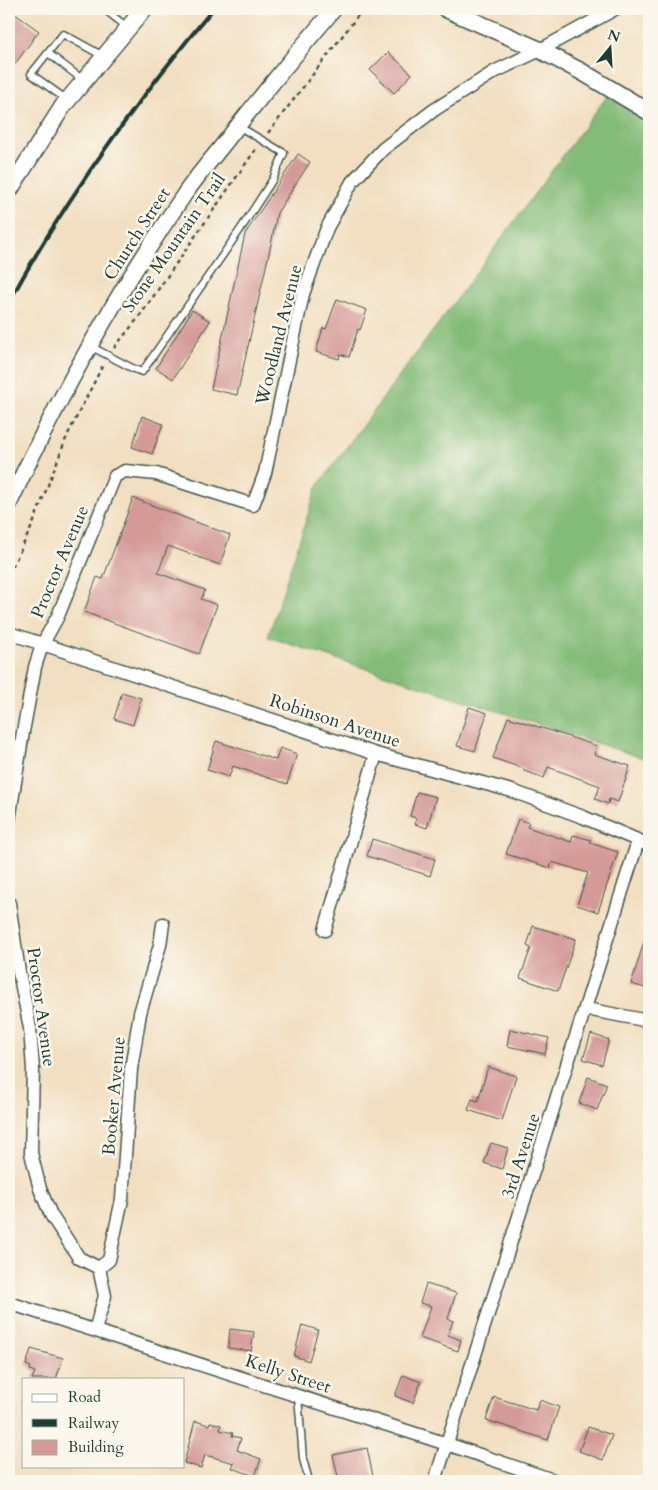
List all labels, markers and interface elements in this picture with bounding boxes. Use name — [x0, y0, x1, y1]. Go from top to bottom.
north arrow — [586, 22, 636, 72]
text: N — [605, 25, 623, 47]
street label: Stone Mountain Trail — [116, 168, 232, 318]
street label: Church Street — [98, 182, 177, 285]
street label: Woodland Avenue — [249, 262, 309, 409]
street label: Proctor Avenue — [25, 502, 95, 622]
street label: Robinson Avenue — [266, 688, 404, 754]
street label: Proctor Avenue — [20, 946, 62, 1068]
street label: Booker Avenue — [96, 1035, 132, 1157]
street label: 3rd Avenue — [495, 1110, 547, 1202]
street label: Kelly Street — [242, 1348, 334, 1400]
legend — [22, 1378, 185, 1468]
text: Road — [68, 1387, 101, 1407]
text: Railway — [68, 1413, 119, 1433]
text: Building — [68, 1437, 124, 1457]

